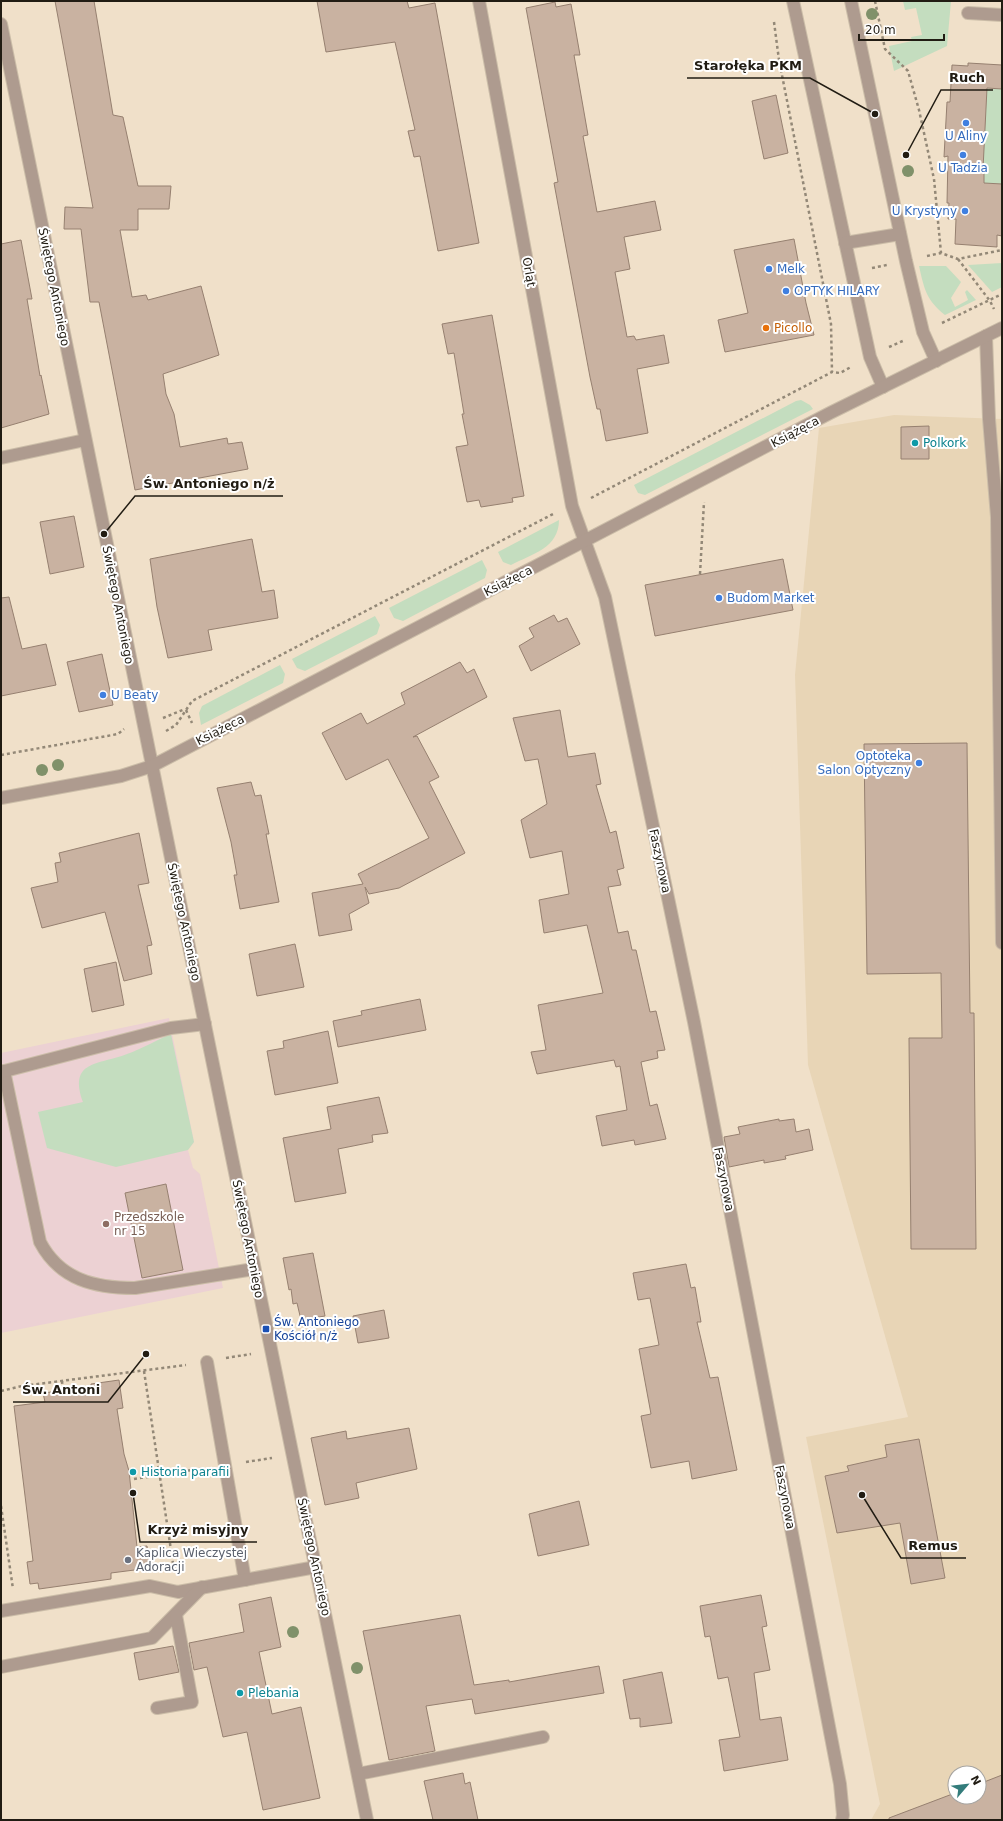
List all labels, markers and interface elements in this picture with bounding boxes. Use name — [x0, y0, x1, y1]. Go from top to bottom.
scale bar — [859, 16, 944, 42]
text: 20 m — [865, 23, 896, 37]
callout: Starołęka PKM — [687, 53, 810, 78]
text: Starołęka PKM — [694, 58, 802, 73]
callout: Ruch — [941, 65, 993, 90]
text: Ruch — [949, 70, 985, 85]
marker: U Aliny — [961, 118, 971, 128]
place label: U Aliny — [945, 129, 987, 143]
marker: U Tadzia — [958, 150, 968, 160]
place label: U Tadzia — [938, 161, 988, 175]
place label: U Krystyny — [892, 204, 957, 218]
marker: U Krystyny — [960, 206, 970, 216]
street label: Świętego Antoniego — [36, 226, 73, 347]
street label: Orląt — [520, 256, 539, 288]
place label: Melk — [777, 262, 805, 276]
marker: Melk — [764, 264, 774, 274]
place label: OPTYK HILARY — [794, 284, 880, 298]
marker: OPTYK HILARY — [781, 286, 791, 296]
place label: Picollo — [774, 321, 812, 335]
marker: Picollo — [761, 323, 771, 333]
street label: Książęca — [769, 414, 821, 450]
place label: Polkork — [923, 436, 966, 450]
marker: Polkork — [910, 438, 920, 448]
callout: Św. Antoniego n/ż — [135, 471, 283, 496]
text: Św. Antoniego n/ż — [143, 476, 275, 491]
street label: Świętego Antoniego — [100, 544, 137, 665]
street label: Książęca — [481, 563, 535, 599]
place label: Budom Market — [727, 591, 815, 605]
marker: Budom Market — [714, 593, 724, 603]
place label: U Beaty — [111, 688, 158, 702]
marker: U Beaty — [98, 690, 108, 700]
street label: Książęca — [193, 712, 247, 748]
place label: Optoteka Salon Optyczny — [817, 749, 911, 777]
marker: Optoteka Salon Optyczny — [914, 758, 924, 768]
street label: Faszynowa — [646, 828, 674, 894]
street label: Świętego Antoniego — [165, 862, 204, 982]
street label: Faszynowa — [711, 1146, 737, 1212]
street label: Świętego Antoniego — [230, 1178, 267, 1299]
place label: Przedszkole nr 15 — [114, 1210, 184, 1238]
marker: Przedszkole nr 15 — [101, 1219, 111, 1229]
place label: Św. Antoniego Kościół n/ż — [274, 1314, 359, 1343]
marker: Św. Antoniego Kościół n/ż — [261, 1324, 271, 1334]
callout: Św. Antoni — [13, 1377, 108, 1402]
text: Św. Antoni — [22, 1382, 100, 1397]
street label: Faszynowa — [772, 1464, 798, 1530]
place label: Historia parafii — [141, 1465, 229, 1479]
marker: Historia parafii — [128, 1467, 138, 1477]
street label: Świętego Antoniego — [295, 1497, 334, 1617]
callout: Krzyż misyjny — [140, 1517, 257, 1542]
text: Krzyż misyjny — [147, 1522, 249, 1537]
callout: Remus — [901, 1533, 966, 1558]
text: Remus — [908, 1538, 958, 1553]
place label: Kaplica Wieczystej Adoracji — [136, 1546, 247, 1574]
marker: Kaplica Wieczystej Adoracji — [123, 1555, 133, 1565]
place label: Plebania — [248, 1686, 299, 1700]
marker: Plebania — [235, 1688, 245, 1698]
north arrow — [947, 1765, 987, 1805]
text: N — [967, 1773, 983, 1788]

